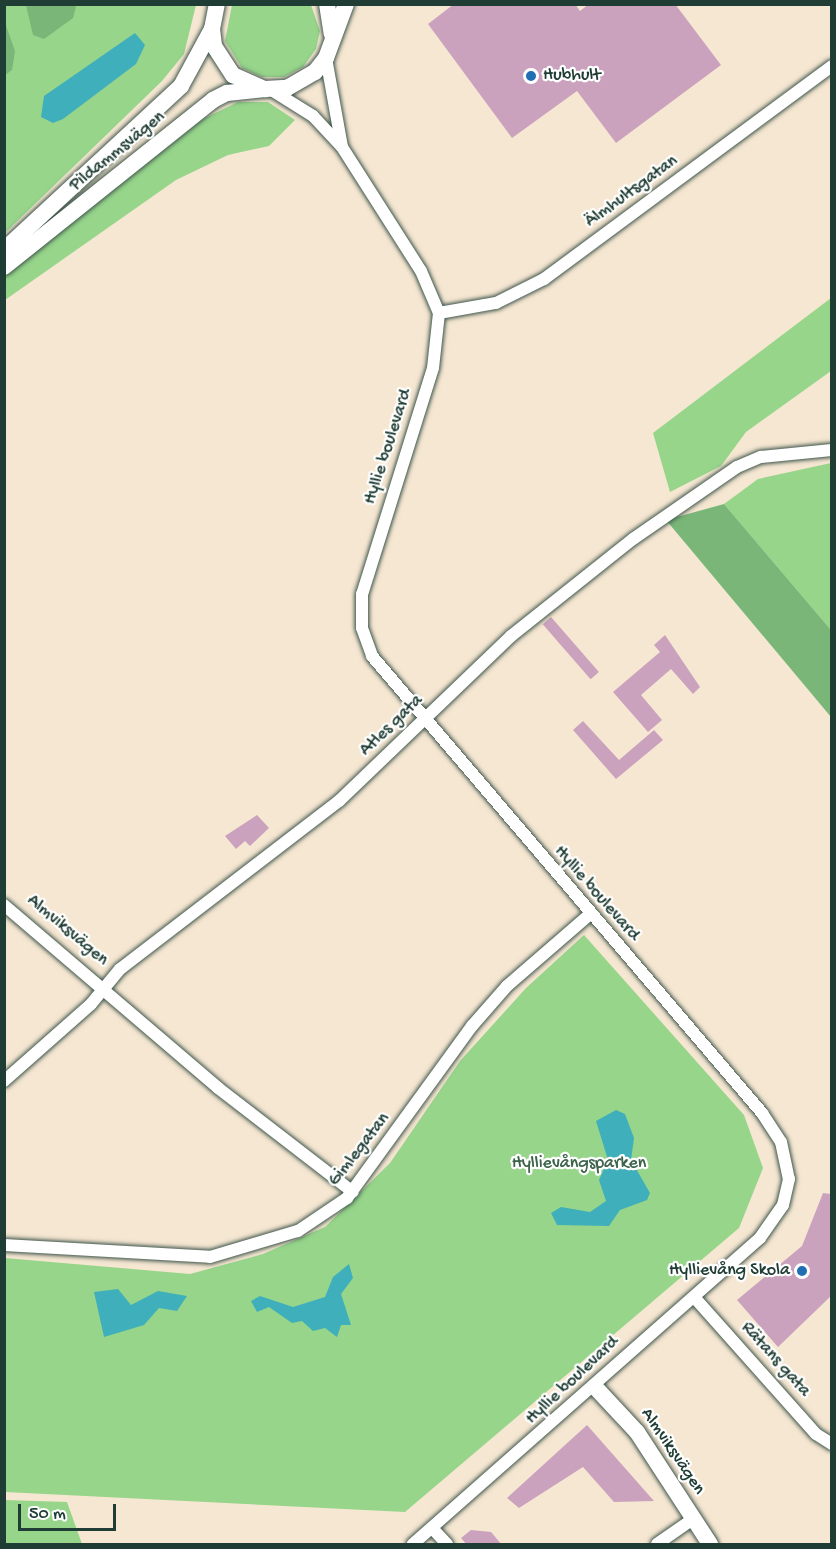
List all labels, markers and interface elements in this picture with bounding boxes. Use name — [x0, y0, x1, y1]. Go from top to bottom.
place label: Hubhult — [543, 65, 601, 87]
marker: Hubhult — [524, 69, 538, 83]
street label: Pildammsvägen — [66, 107, 170, 197]
street label: Älmhultsgatan — [581, 151, 683, 233]
street label: Hyllie boulevard — [360, 387, 418, 507]
street label: Atles gata — [356, 691, 428, 761]
street label: Hyllie boulevard — [549, 842, 643, 946]
street label: Almviksvägen — [22, 891, 112, 971]
street label: Gimlegatan — [325, 1109, 395, 1191]
park label: Hyllievångsparken — [512, 1153, 646, 1175]
place label: Hyllievång Skola — [669, 1260, 790, 1282]
marker: Hyllievång Skola — [795, 1264, 809, 1278]
street label: Rätans gata — [736, 1318, 814, 1402]
street label: Hyllie boulevard — [522, 1332, 624, 1430]
street label: Almviksvägen — [635, 1405, 709, 1499]
scale bar — [21, 1492, 118, 1530]
text: 50 m — [29, 1504, 66, 1525]

